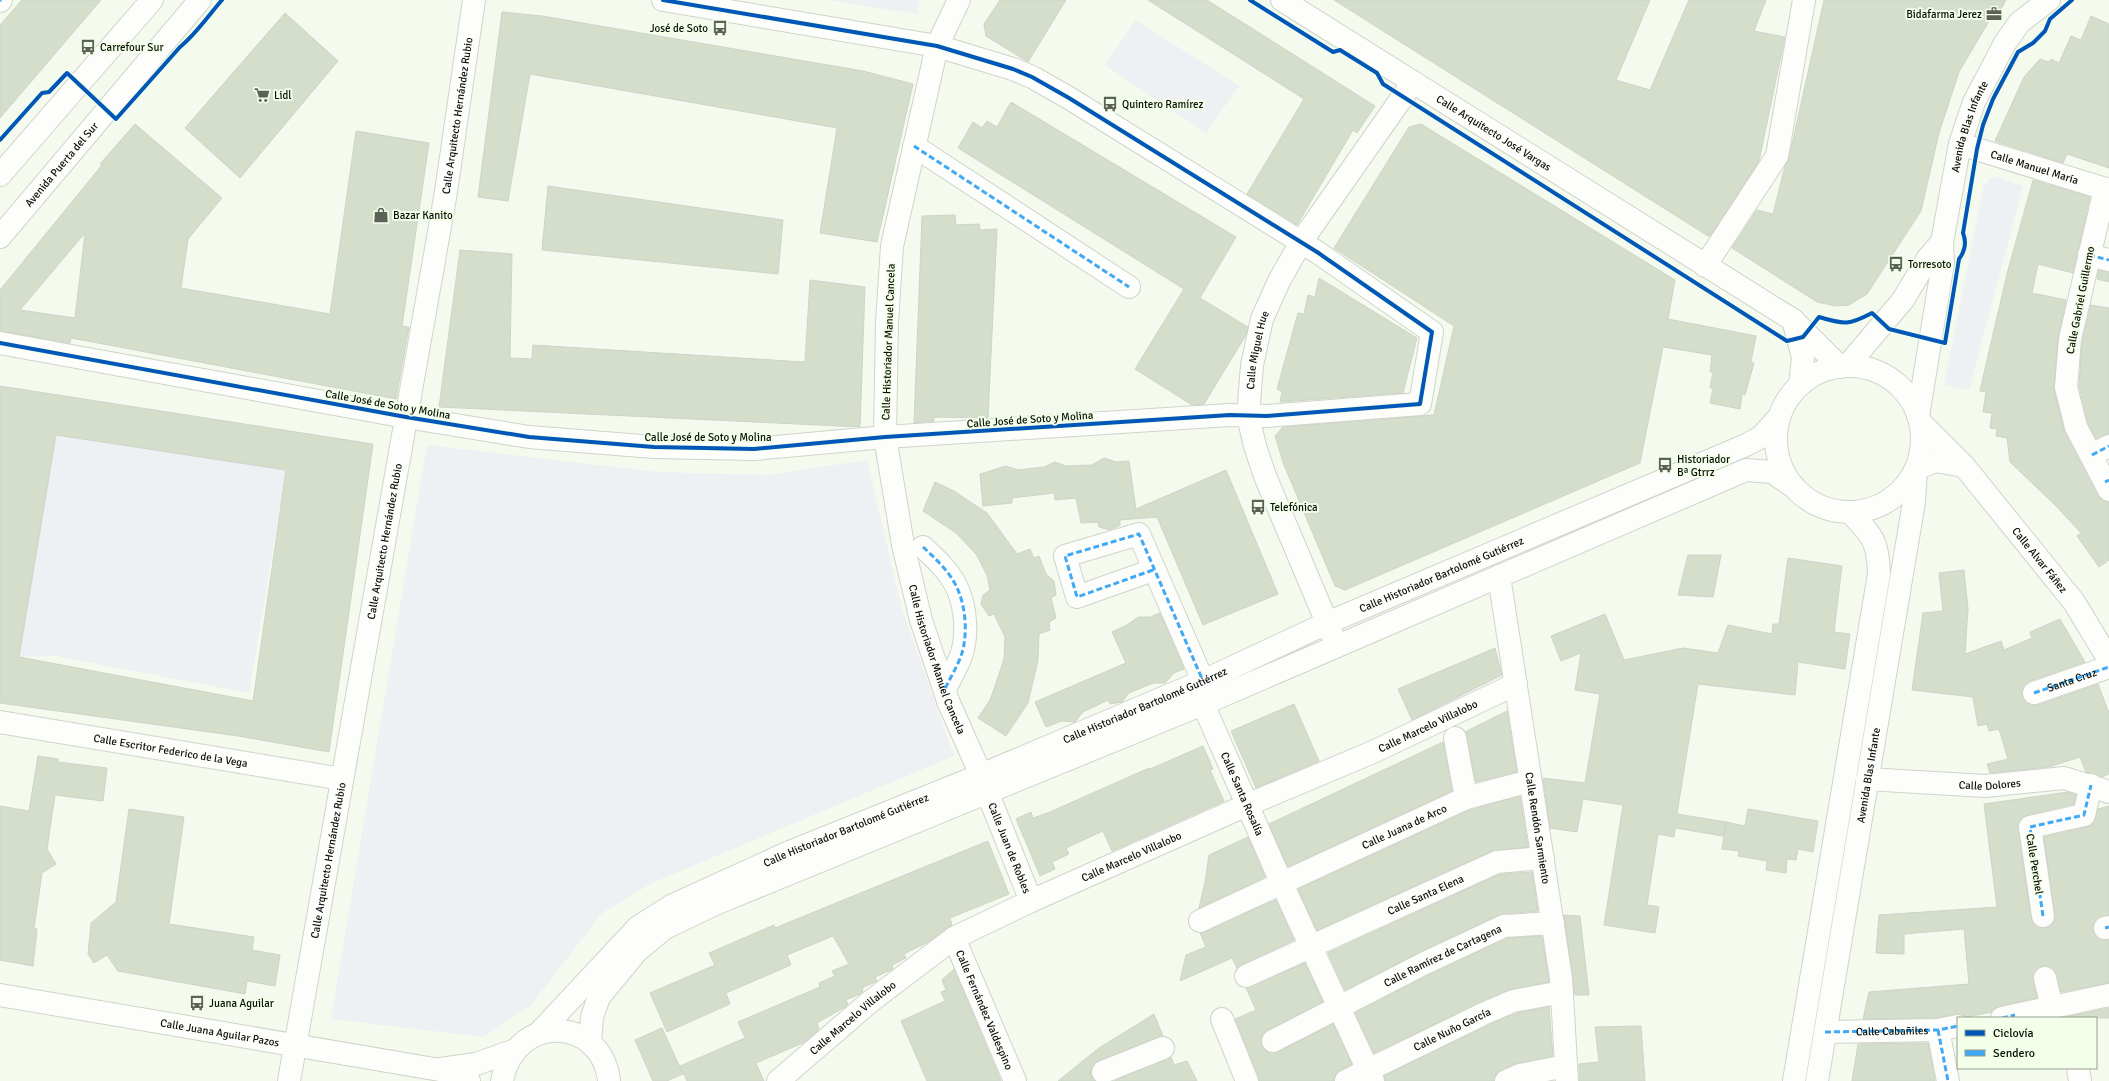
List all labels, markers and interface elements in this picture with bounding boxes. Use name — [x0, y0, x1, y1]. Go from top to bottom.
office icon: Bidafarma Jerez — [1985, 5, 2003, 23]
place label: Bidafarma Jerez — [1906, 8, 1982, 21]
bus stop icon: José de Soto — [711, 19, 729, 37]
place label: José de Soto — [650, 22, 708, 35]
street label: Calle Arquitecto Hernández Rubio — [440, 36, 476, 195]
bus stop icon: Carrefour Sur — [79, 38, 97, 56]
place label: Carrefour Sur — [100, 41, 164, 54]
street label: Avenida Blas Infante — [1949, 79, 1991, 174]
supermarket icon: Lidl — [253, 86, 271, 104]
place label: Lidl — [274, 89, 292, 102]
street label: Calle Arquitecto José Vargas — [1434, 92, 1554, 174]
bus stop icon: Quintero Ramírez — [1101, 95, 1119, 113]
place label: Quintero Ramírez — [1122, 98, 1204, 111]
street label: Avenida Puerta del Sur — [22, 120, 101, 210]
street label: Calle Manuel María — [1989, 148, 2080, 187]
shop icon: Bazar Kanito — [372, 206, 390, 224]
place label: Bazar Kanito — [393, 209, 453, 222]
street label: Calle Gabriel Guillermo — [2064, 245, 2097, 355]
bus stop icon: Torresoto — [1887, 255, 1905, 273]
place label: Torresoto — [1908, 258, 1952, 271]
street label: Calle Historiador Manuel Cancela — [879, 263, 898, 421]
street label: Calle Miguel Hue — [1244, 309, 1272, 390]
street label: Calle José de Soto y Molina — [324, 387, 452, 422]
street label: Calle José de Soto y Molina — [966, 409, 1094, 430]
street label: Calle José de Soto y Molina — [645, 431, 772, 444]
place label: Historiador Bª Gtrrz — [1677, 453, 1730, 479]
bus stop icon: Historiador Bª Gtrrz — [1656, 456, 1674, 474]
street label: Calle Arquitecto Hernández Rubio — [365, 462, 405, 621]
bus stop icon: Telefónica — [1249, 498, 1267, 516]
place label: Telefónica — [1270, 501, 1318, 514]
street label: Calle Alvar Fáñez — [2009, 525, 2070, 596]
street label: Calle Historiador Bartolomé Gutiérrez — [1357, 534, 1526, 616]
street label: Calle Historiador Manuel Cancela — [906, 583, 968, 737]
street label: Calle Historiador Bartolomé Gutiérrez — [1061, 665, 1229, 747]
street label: Santa Cruz — [2046, 666, 2098, 695]
street label: Calle Marcelo Villalobo — [1376, 697, 1480, 756]
street label: Avenida Blas Infante — [1854, 727, 1883, 824]
street label: Calle Escritor Federico de la Vega — [92, 732, 249, 770]
street label: Calle Santa Rosalía — [1218, 750, 1266, 838]
street label: Calle Rendón Sarmiento — [1522, 771, 1552, 885]
street label: Calle Dolores — [1958, 776, 2022, 793]
street label: Calle Arquitecto Hernández Rubio — [308, 781, 349, 940]
street label: Calle Historiador Bartolomé Gutiérrez — [761, 791, 931, 870]
street label: Calle Juan de Robles — [985, 801, 1033, 895]
street label: Calle Juana de Arco — [1360, 802, 1449, 852]
street label: Calle Marcelo Villalobo — [1079, 829, 1184, 885]
street label: Calle Perchel — [2023, 833, 2046, 895]
street label: Calle Santa Elena — [1385, 872, 1466, 918]
street label: Calle Ramírez de Cartagena — [1382, 922, 1504, 990]
street label: Calle Fernández Valdespino — [953, 948, 1016, 1072]
street label: Calle Marcelo Villalobo — [807, 978, 899, 1058]
bus stop icon: Juana Aguilar — [188, 994, 206, 1012]
place label: Juana Aguilar — [209, 997, 274, 1010]
street label: Calle Nuño García — [1411, 1005, 1493, 1054]
street label: Calle Juana Aguilar Pazos — [159, 1016, 280, 1050]
legend — [1957, 1017, 2097, 1069]
street label: Calle Cabañiles — [1856, 1024, 1928, 1038]
text: Ciclovía — [1993, 1026, 2034, 1041]
text: Sendero — [1993, 1046, 2035, 1061]

